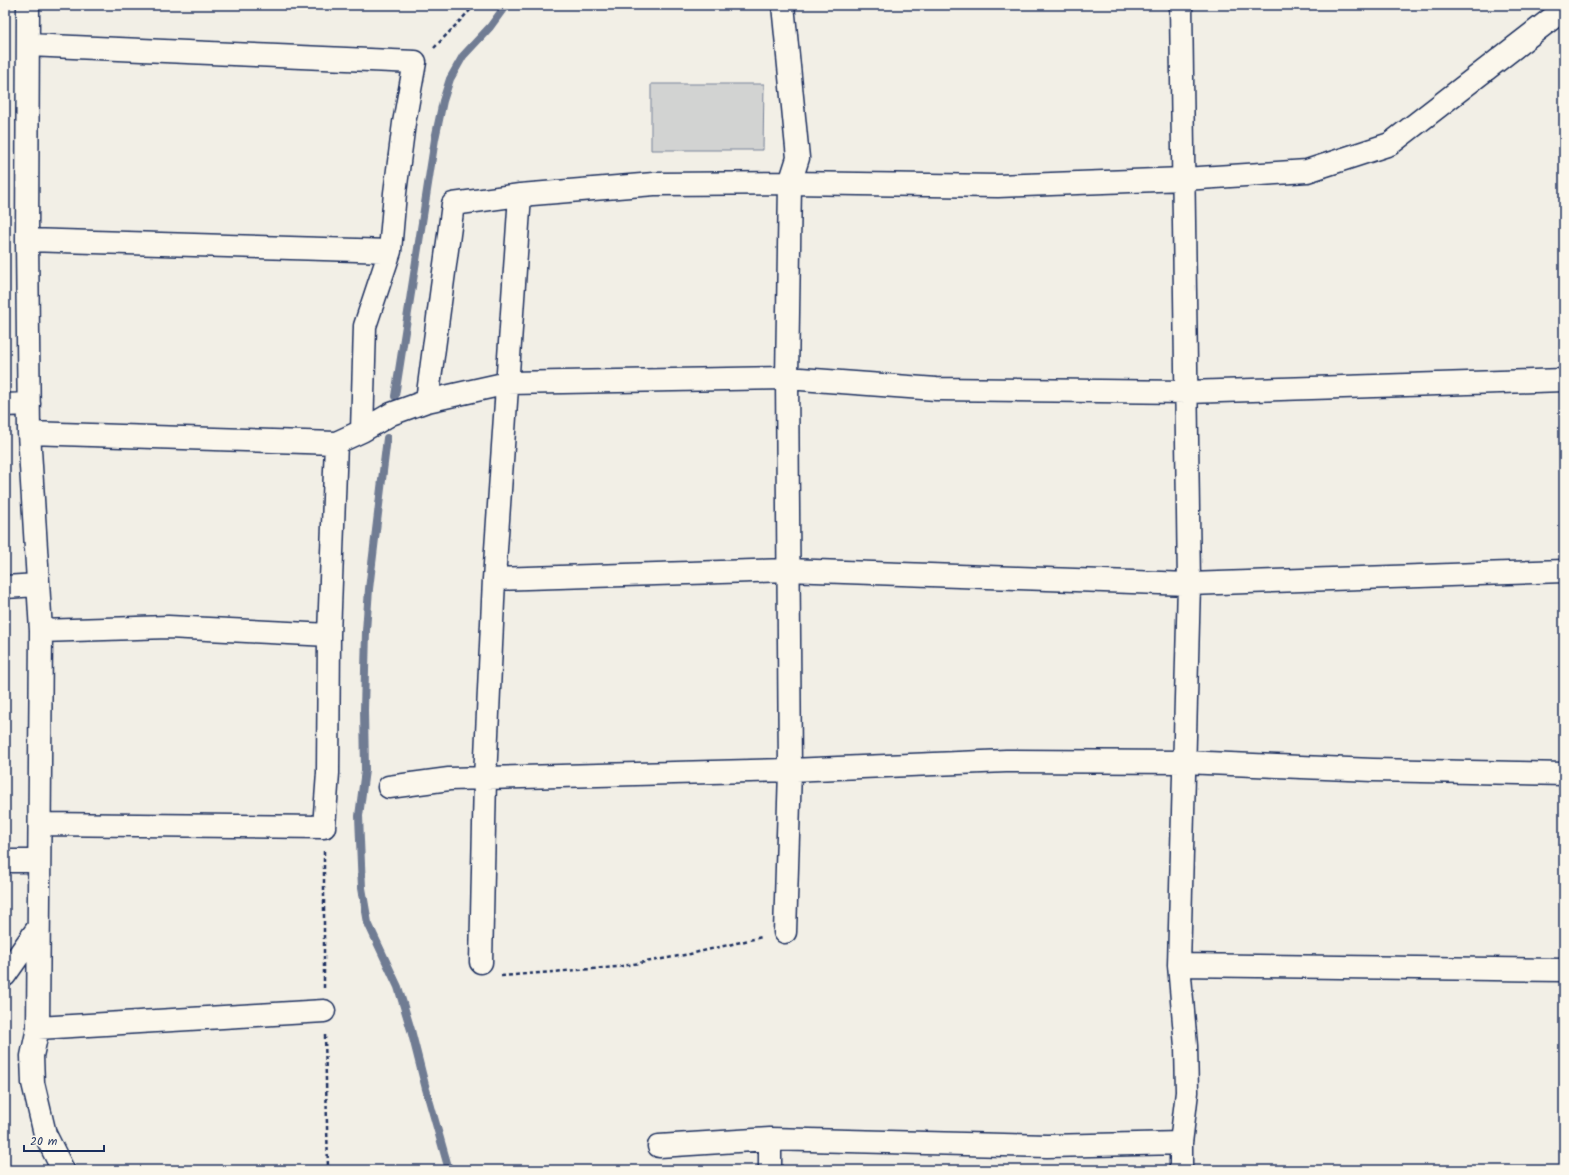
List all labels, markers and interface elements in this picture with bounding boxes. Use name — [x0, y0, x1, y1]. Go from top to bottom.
scale bar — [24, 1127, 104, 1153]
text: 20 m — [30, 1132, 58, 1151]

